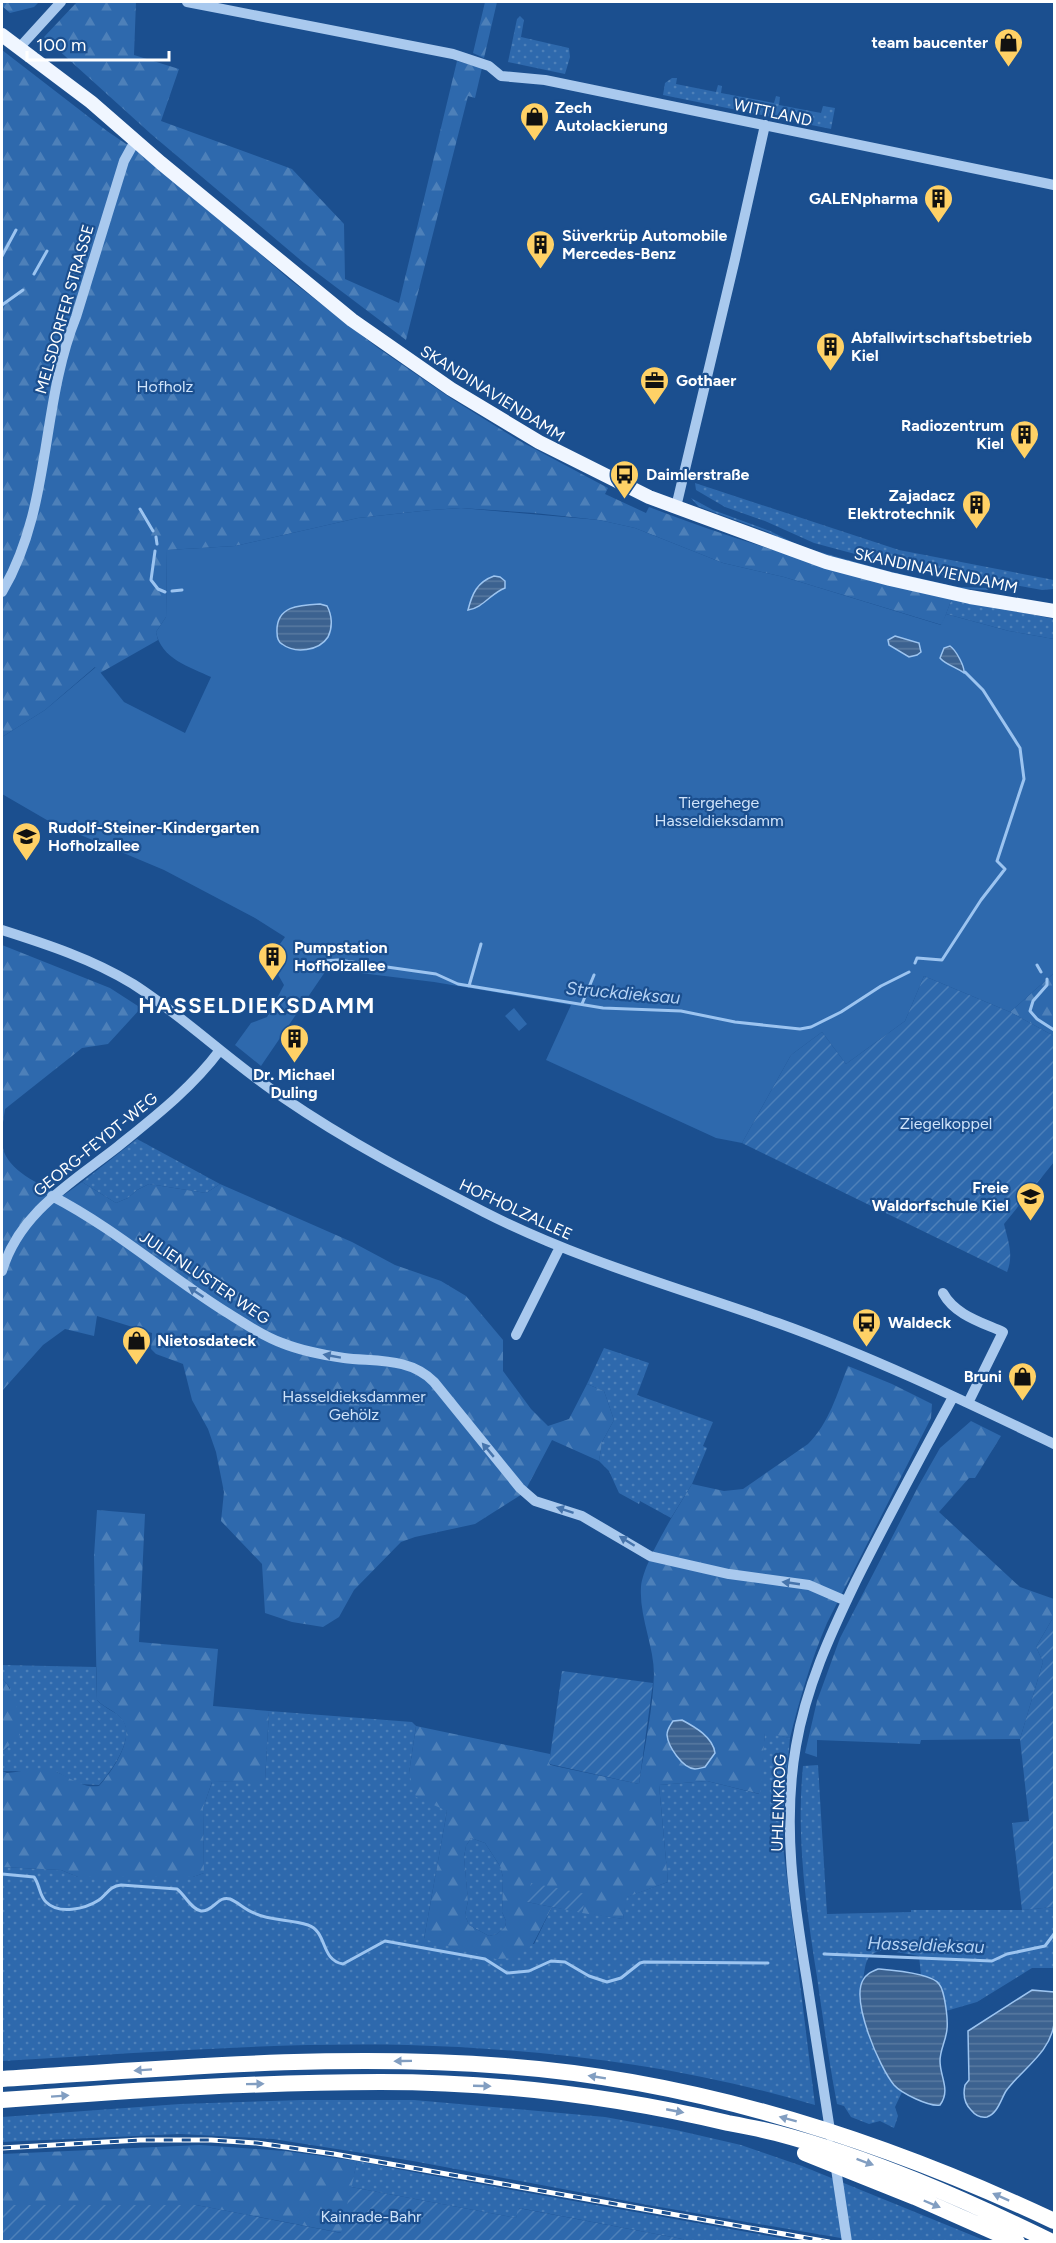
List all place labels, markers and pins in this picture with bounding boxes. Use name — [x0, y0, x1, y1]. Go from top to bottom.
shop icon: team baucenter — [993, 26, 1025, 68]
place label: team baucenter — [872, 33, 988, 52]
place label: Zech Autolackierung — [555, 98, 668, 135]
shop icon: Zech Autolackierung — [518, 100, 550, 142]
building icon: GALENpharma — [923, 182, 955, 224]
place label: GALENpharma — [809, 189, 918, 208]
place label: Süverkrüp Automobile Mercedes-Benz — [562, 226, 728, 263]
building icon: Süverkrüp Automobile Mercedes-Benz — [525, 228, 557, 270]
place label: Abfallwirtschaftsbetrieb Kiel — [851, 328, 1032, 365]
building icon: Abfallwirtschaftsbetrieb Kiel — [814, 330, 846, 372]
office icon: Gothaer — [639, 364, 671, 406]
place label: Gothaer — [676, 371, 736, 390]
place label: Radiozentrum Kiel — [901, 416, 1004, 453]
building icon: Radiozentrum Kiel — [1009, 418, 1041, 460]
bus stop icon: Daimlerstraße — [609, 458, 641, 500]
place label: Daimlerstraße — [646, 465, 750, 484]
place label: Zajadacz Elektrotechnik — [847, 486, 955, 523]
building icon: Zajadacz Elektrotechnik — [960, 488, 992, 530]
place label: Rudolf-Steiner-Kindergarten Hofholzallee — [48, 818, 259, 855]
school or university icon: Rudolf-Steiner-Kindergarten Hofholzallee — [11, 820, 43, 862]
place label: Pumpstation Hofholzallee — [294, 938, 388, 975]
building icon: Pumpstation Hofholzallee — [257, 940, 289, 982]
building icon: Dr. Michael Duling — [278, 1022, 310, 1064]
place label: Dr. Michael Duling — [253, 1065, 335, 1102]
place label: Freie Waldorfschule Kiel — [872, 1178, 1009, 1215]
school or university icon: Freie Waldorfschule Kiel — [1014, 1180, 1046, 1222]
bus stop icon: Waldeck — [851, 1306, 883, 1348]
place label: Waldeck — [888, 1313, 952, 1332]
shop icon: Nietosdateck — [120, 1324, 152, 1366]
place label: Nietosdateck — [157, 1331, 256, 1350]
shop icon: Bruni — [1007, 1360, 1039, 1402]
place label: Bruni — [964, 1367, 1002, 1386]

